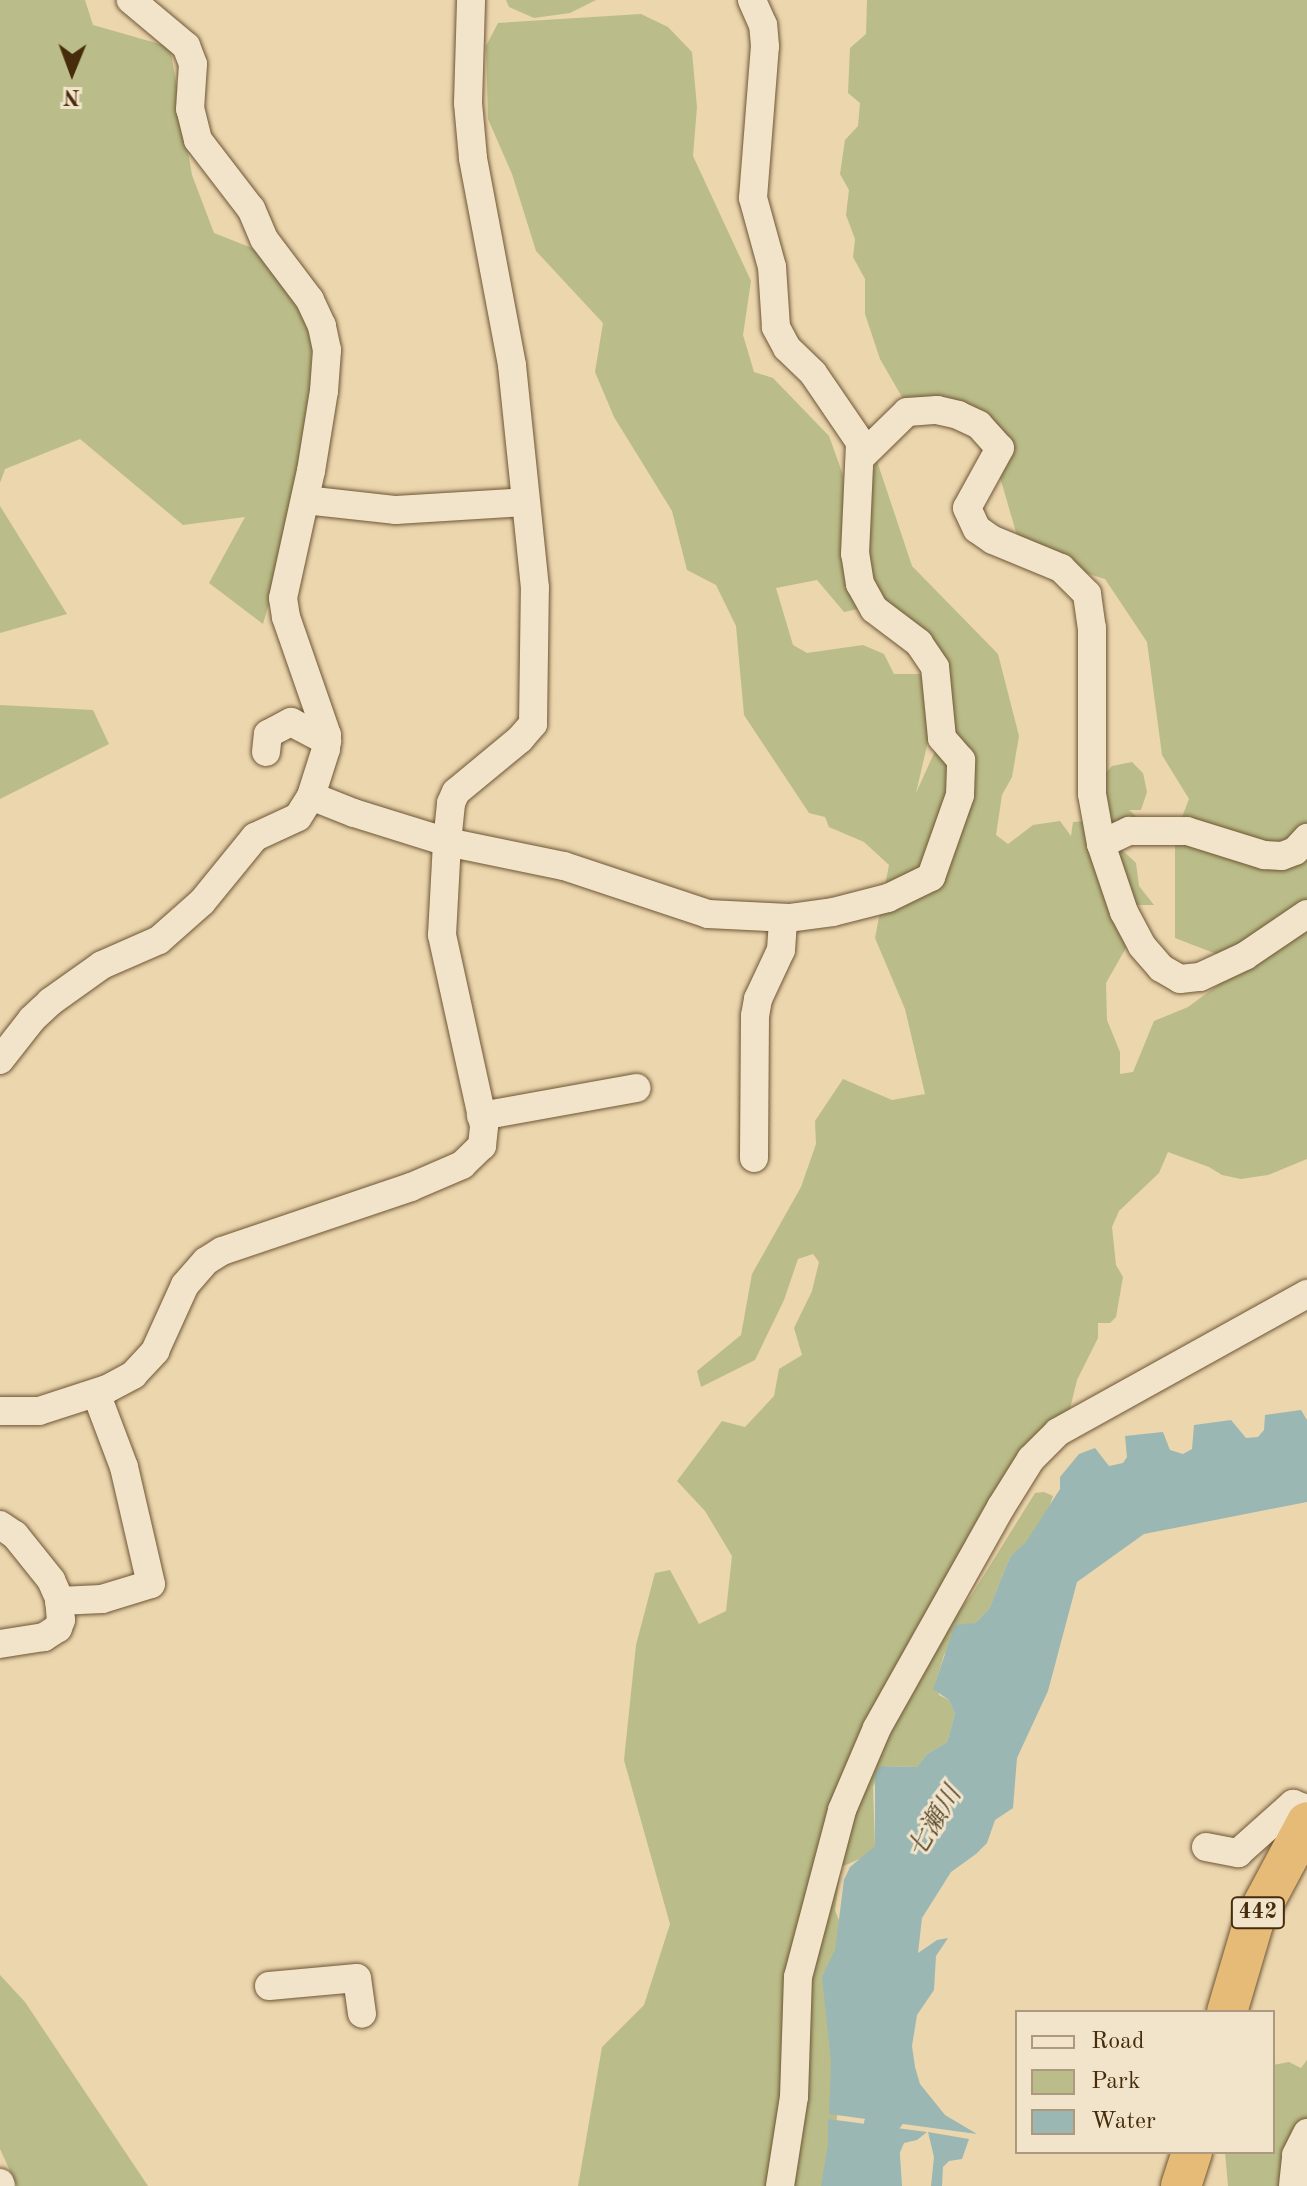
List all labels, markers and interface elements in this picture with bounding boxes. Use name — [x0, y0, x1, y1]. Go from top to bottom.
north arrow — [32, 32, 112, 112]
text: N — [63, 85, 80, 107]
water label: 七瀬川 — [903, 1782, 969, 1864]
road number: 442 — [1230, 1895, 1286, 1931]
legend — [1015, 2010, 1275, 2154]
text: Road — [1091, 2030, 1144, 2054]
text: Park — [1091, 2070, 1140, 2094]
text: Water — [1091, 2110, 1156, 2134]

